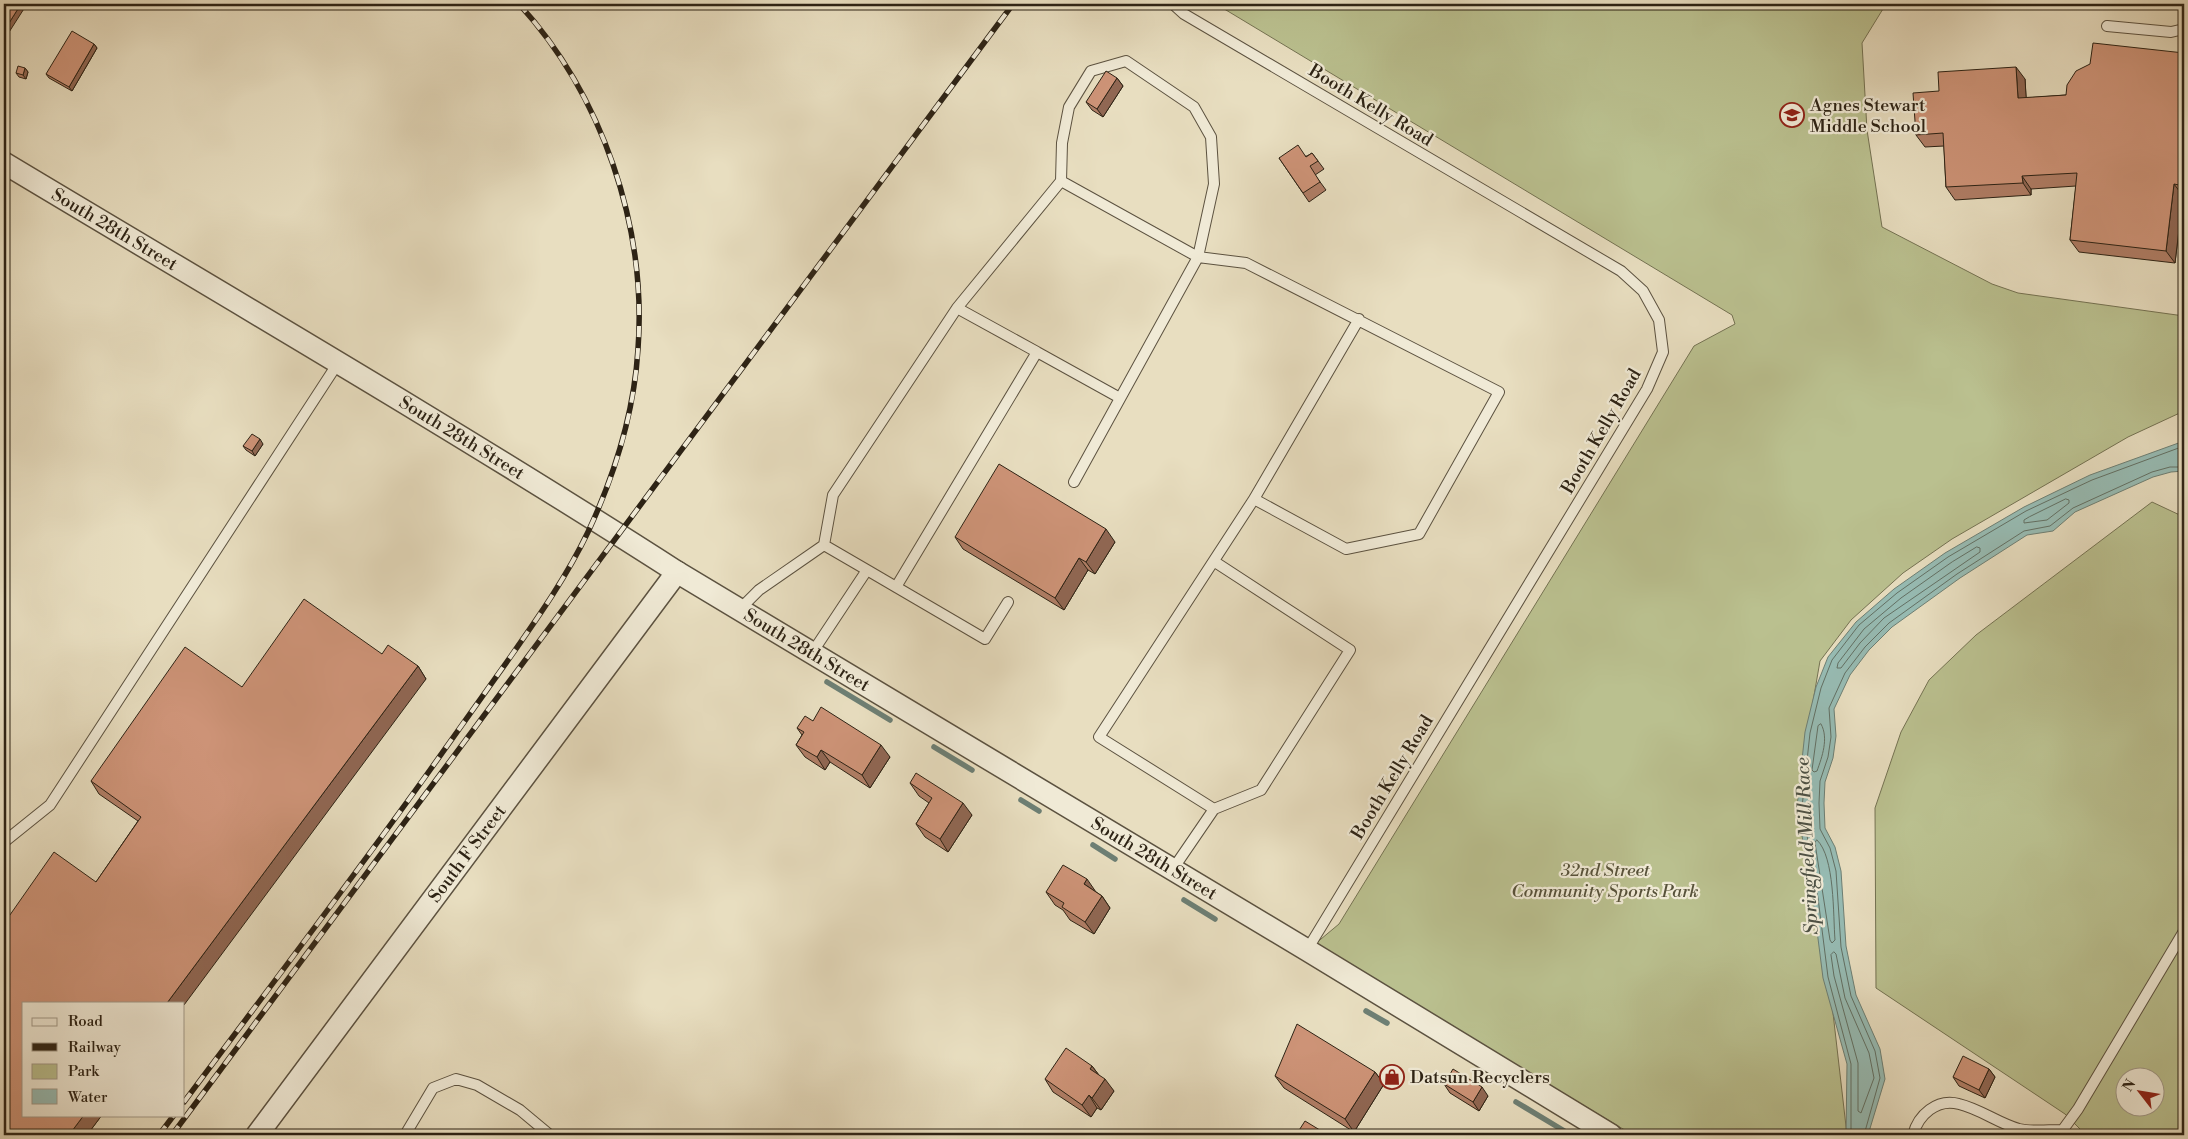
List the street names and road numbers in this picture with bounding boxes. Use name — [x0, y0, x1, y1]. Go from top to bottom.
street label: Booth Kelly Road — [1304, 59, 1438, 152]
street label: South 28th Street — [47, 183, 182, 276]
street label: Booth Kelly Road — [1556, 364, 1647, 499]
street label: South 28th Street — [395, 391, 529, 486]
street label: South 28th Street — [739, 604, 874, 697]
street label: Booth Kelly Road — [1346, 710, 1439, 844]
street label: South F Street — [423, 800, 512, 907]
street label: South 28th Street — [1087, 812, 1222, 906]

